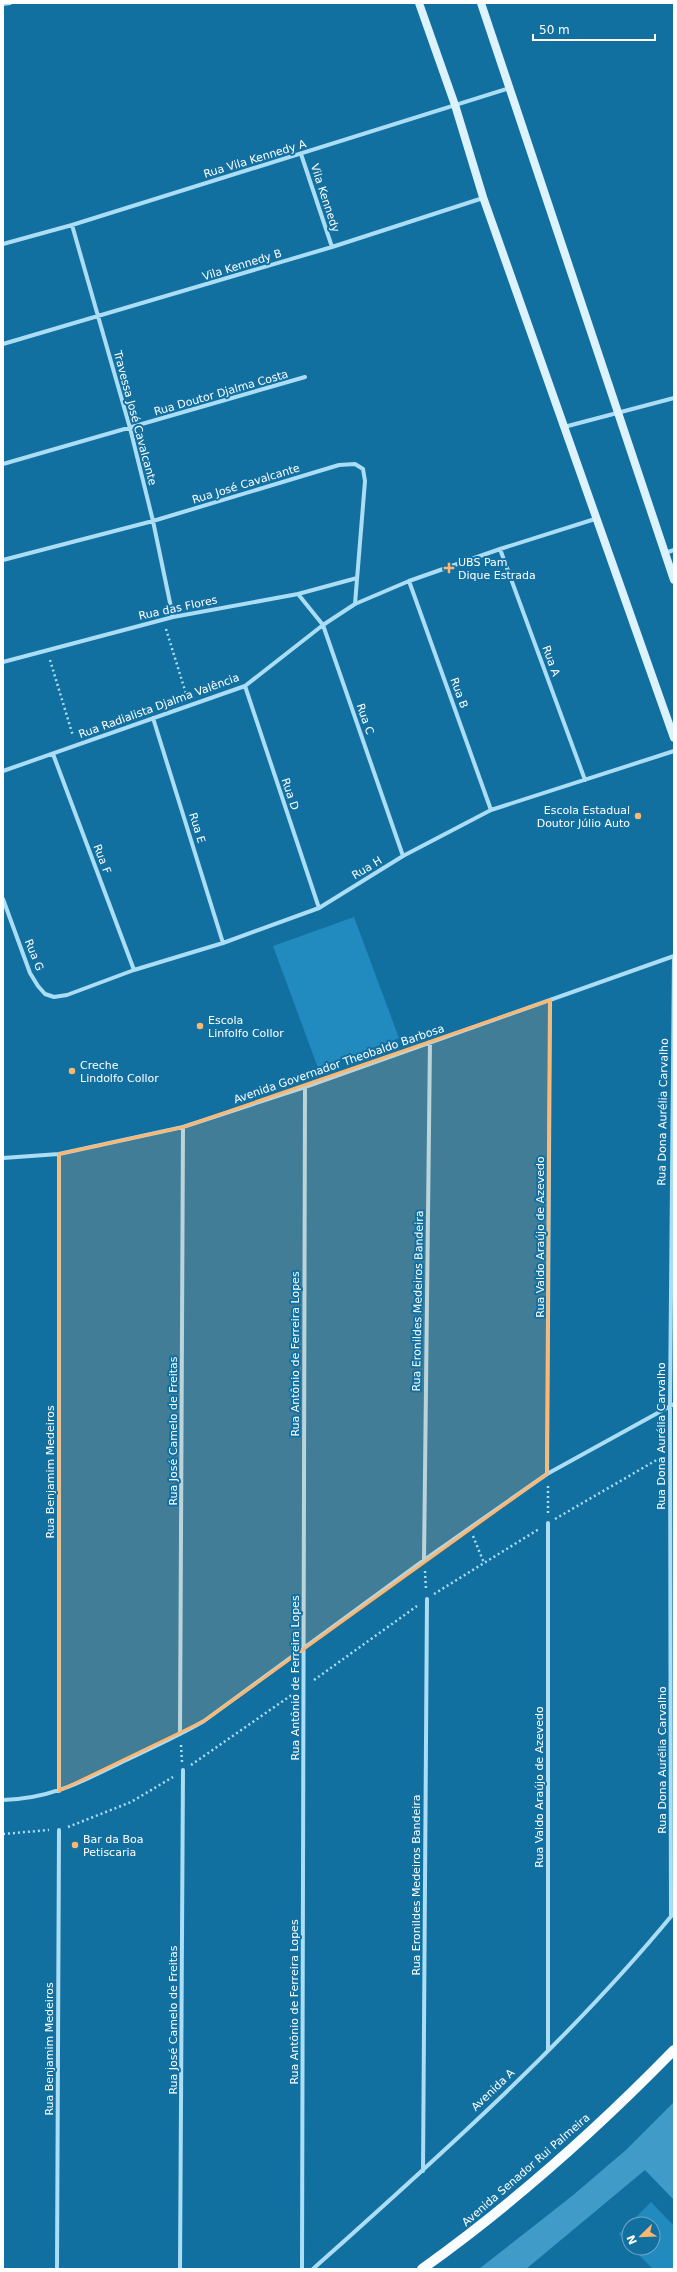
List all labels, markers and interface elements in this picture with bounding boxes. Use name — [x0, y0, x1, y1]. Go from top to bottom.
scale bar — [533, 16, 655, 42]
text: 50 m — [539, 23, 570, 37]
street label: Rua Vila Kennedy A — [202, 137, 308, 181]
street label: Vila Kennedy — [308, 162, 342, 234]
street label: Vila Kennedy B — [201, 247, 283, 283]
street label: Travessa José Cavalcante — [110, 348, 159, 487]
street label: Rua Doutor Djalma Costa — [152, 368, 290, 418]
street label: Rua José Cavalcante — [191, 461, 302, 507]
place label: UBS Pam Dique Estrada — [458, 556, 536, 582]
marker: UBS Pam Dique Estrada — [443, 562, 455, 574]
street label: Rua das Flores — [137, 593, 219, 623]
street label: Rua A — [539, 644, 563, 679]
street label: Rua Radialista Djalma Valência — [77, 671, 241, 741]
street label: Rua B — [447, 676, 471, 710]
street label: Rua C — [354, 702, 376, 737]
street label: Rua D — [279, 776, 301, 812]
place label: Escola Estadual Doutor Júlio Auto — [537, 804, 630, 830]
street label: Rua E — [186, 811, 208, 845]
marker: Escola Estadual Doutor Júlio Auto — [633, 811, 643, 821]
street label: Rua F — [90, 842, 114, 876]
street label: Rua H — [350, 854, 384, 882]
street label: Rua G — [22, 937, 46, 973]
place label: Escola Linfolfo Collor — [208, 1014, 284, 1040]
marker: Escola Linfolfo Collor — [195, 1021, 205, 1031]
street label: Avenida Governador Theobaldo Barbosa — [232, 1022, 446, 1106]
street label: Rua Dona Aurélia Carvalho — [655, 1038, 671, 1186]
place label: Creche Lindolfo Collor — [80, 1059, 159, 1085]
marker: Creche Lindolfo Collor — [67, 1066, 77, 1076]
street label: Rua Valdo Araújo de Azevedo — [534, 1156, 547, 1318]
street label: Rua Eronildes Medeiros Bandeira — [410, 1210, 426, 1392]
street label: Rua Antônio de Ferreira Lopes — [289, 1271, 302, 1437]
street label: Rua José Camelo de Freitas — [167, 1356, 180, 1506]
street label: Rua Dona Aurélia Carvalho — [655, 1362, 668, 1510]
street label: Rua Benjamim Medeiros — [44, 1405, 57, 1539]
street label: Rua Antônio de Ferreira Lopes — [289, 1595, 302, 1761]
street label: Rua Dona Aurélia Carvalho — [656, 1686, 669, 1834]
street label: Rua Valdo Araújo de Azevedo — [533, 1706, 546, 1868]
street label: Rua Eronildes Medeiros Bandeira — [410, 1794, 423, 1976]
place label: Bar da Boa Petiscaria — [83, 1833, 144, 1859]
marker: Bar da Boa Petiscaria — [70, 1840, 80, 1850]
street label: Rua Antônio de Ferreira Lopes — [288, 1919, 301, 2085]
street label: Rua José Camelo de Freitas — [167, 1945, 180, 2095]
street label: Rua Benjamim Medeiros — [43, 1982, 56, 2116]
street label: Avenida A — [469, 2066, 518, 2114]
street label: Avenida Senador Rui Palmeira — [459, 2111, 593, 2229]
north arrow — [621, 2216, 661, 2256]
text: N — [624, 2233, 640, 2246]

